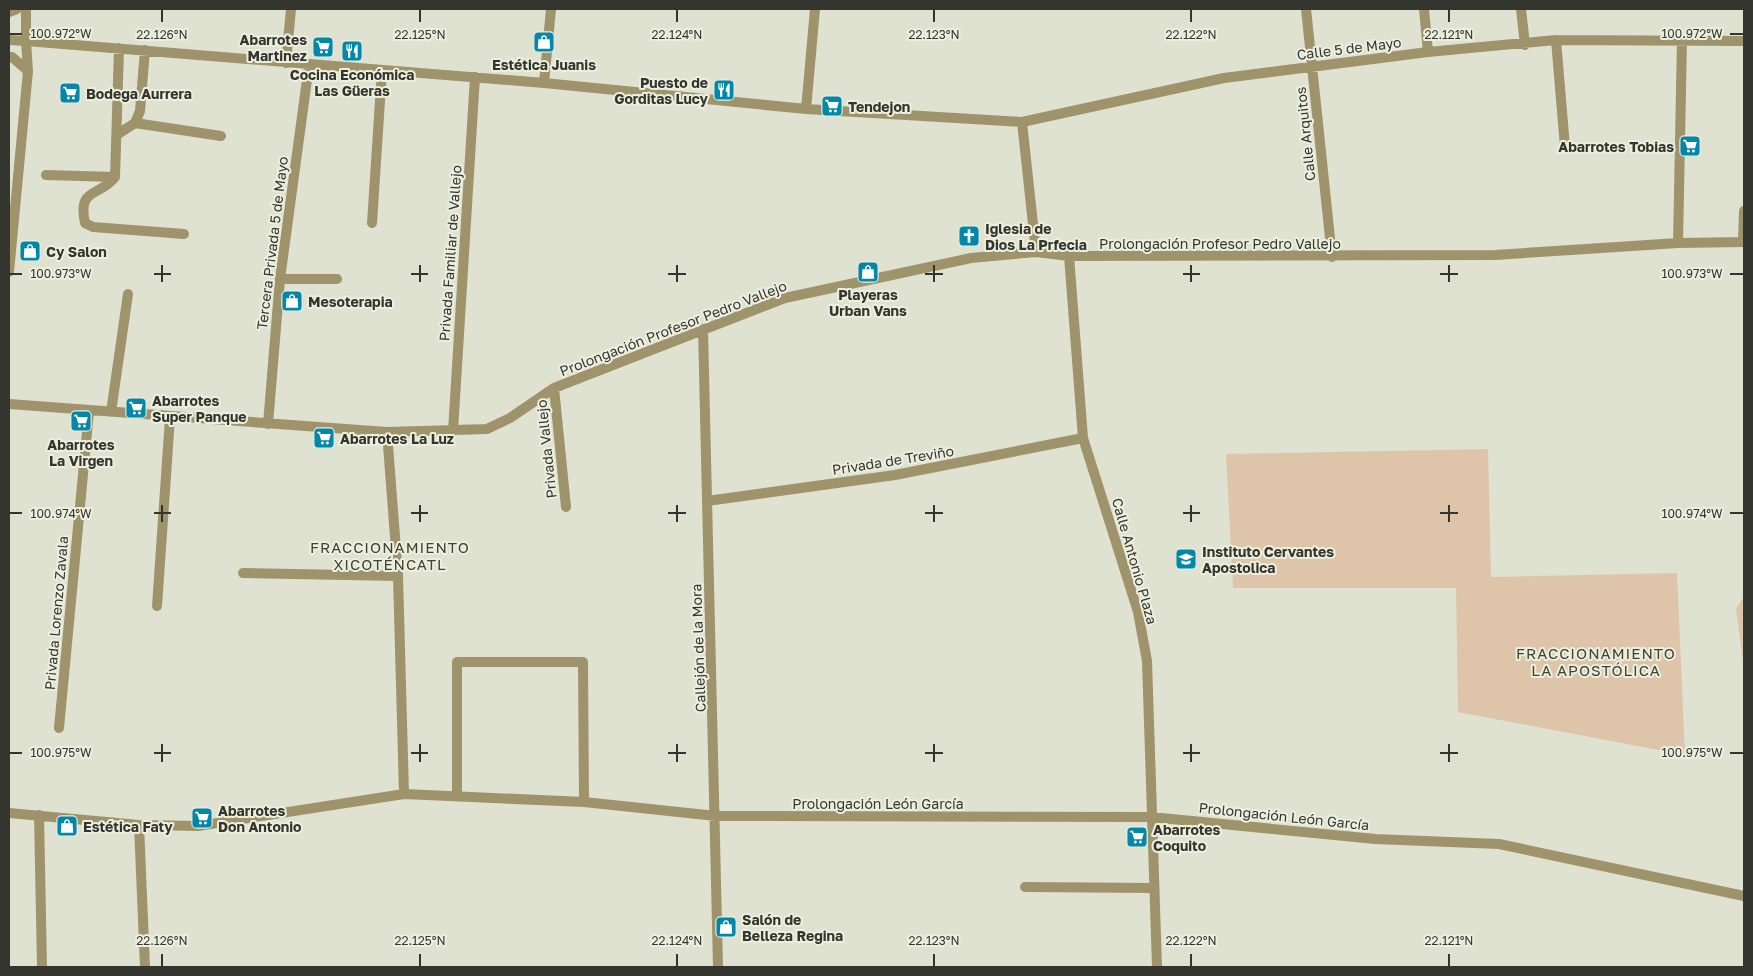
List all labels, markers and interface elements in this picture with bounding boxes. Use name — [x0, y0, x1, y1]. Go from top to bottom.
text: 100.972°W — [30, 26, 92, 41]
text: 100.972°W — [1661, 26, 1723, 41]
text: 22.126°N — [136, 27, 188, 42]
text: 22.125°N — [394, 27, 446, 42]
text: 22.124°N — [652, 27, 702, 42]
text: 22.123°N — [908, 27, 960, 42]
text: 22.122°N — [1165, 27, 1217, 42]
text: 22.121°N — [1425, 27, 1473, 42]
shop icon: Estética Juanis — [532, 30, 556, 54]
place label: Abarrotes Martinez — [240, 31, 307, 64]
street label: Calle 5 de Mayo — [1296, 33, 1402, 63]
supermarket icon: Abarrotes Martinez — [311, 35, 335, 59]
restaurant icon: Cocina Económica Las Güeras — [340, 39, 364, 63]
place label: Estética Juanis — [492, 56, 596, 73]
place label: Cocina Económica Las Güeras — [290, 66, 414, 99]
place label: Puesto de Gorditas Lucy — [614, 74, 709, 107]
restaurant icon: Puesto de Gorditas Lucy — [712, 78, 736, 102]
supermarket icon: Bodega Aurrera — [58, 81, 82, 105]
place label: Bodega Aurrera — [86, 85, 192, 102]
street label: Calle Arquitos — [1292, 86, 1318, 182]
supermarket icon: Tendejon — [820, 94, 844, 118]
place label: Tendejon — [848, 98, 910, 115]
supermarket icon: Abarrotes Tobias — [1678, 134, 1702, 158]
place label: Abarrotes Tobias — [1558, 138, 1674, 155]
street label: Tercera Privada 5 de Mayo — [253, 155, 291, 331]
street label: Privada Familiar de Vallejo — [435, 164, 465, 342]
place label: Iglesia de Dios La Prfecia — [985, 220, 1087, 253]
church icon: Iglesia de Dios La Prfecia — [957, 224, 981, 248]
street label: Prolongación Profesor Pedro Vallejo — [1099, 235, 1341, 252]
shop icon: Cy Salon — [18, 239, 42, 263]
place label: Cy Salon — [46, 243, 107, 260]
shop icon: Playeras Urban Vans — [856, 260, 880, 284]
text: 100.973°W — [30, 266, 92, 281]
text: 100.973°W — [1661, 266, 1723, 281]
street label: Prolongación Profesor Pedro Vallejo — [557, 277, 789, 379]
place label: Playeras Urban Vans — [829, 286, 907, 319]
shop icon: Mesoterapia — [280, 289, 304, 313]
place label: Mesoterapia — [308, 293, 393, 310]
place label: Abarrotes Super Panque — [152, 392, 247, 425]
supermarket icon: Abarrotes Super Panque — [124, 396, 148, 420]
street label: Privada Vallejo — [532, 399, 560, 499]
supermarket icon: Abarrotes La Virgen — [69, 409, 93, 433]
supermarket icon: Abarrotes La Luz — [312, 426, 336, 450]
place label: Abarrotes La Luz — [340, 430, 454, 447]
place label: Abarrotes La Virgen — [47, 436, 115, 469]
street label: Privada de Treviño — [831, 442, 955, 478]
street label: Calle Antonio Plaza — [1109, 496, 1161, 626]
text: 100.974°W — [31, 506, 92, 521]
text: 100.974°W — [1662, 506, 1723, 521]
street label: Privada Lorenzo Zavala — [41, 535, 71, 691]
district label: FRACCIONAMIENTO XICOTÉNCATL — [310, 538, 470, 573]
place label: Instituto Cervantes Apostolica — [1202, 543, 1334, 576]
school or university icon: Instituto Cervantes Apostolica — [1174, 547, 1198, 571]
street label: Callejón de la Mora — [687, 584, 709, 712]
district label: FRACCIONAMIENTO LA APOSTÓLICA — [1516, 644, 1676, 679]
text: 100.975°W — [30, 745, 92, 760]
text: 100.975°W — [1661, 745, 1723, 760]
street label: Prolongación León García — [792, 795, 964, 812]
street label: Prolongación León García — [1198, 799, 1370, 833]
place label: Abarrotes Don Antonio — [218, 802, 302, 835]
supermarket icon: Abarrotes Don Antonio — [190, 806, 214, 830]
shop icon: Estética Faty — [55, 814, 79, 838]
place label: Estética Faty — [83, 818, 173, 835]
place label: Abarrotes Coquito — [1153, 821, 1221, 854]
supermarket icon: Abarrotes Coquito — [1125, 825, 1149, 849]
place label: Salón de Belleza Regina — [742, 911, 843, 944]
shop icon: Salón de Belleza Regina — [714, 915, 738, 939]
text: 22.126°N — [136, 933, 188, 948]
text: 22.125°N — [394, 933, 446, 948]
text: 22.124°N — [652, 933, 702, 948]
text: 22.123°N — [908, 933, 960, 948]
text: 22.122°N — [1165, 933, 1217, 948]
text: 22.121°N — [1425, 933, 1473, 948]

